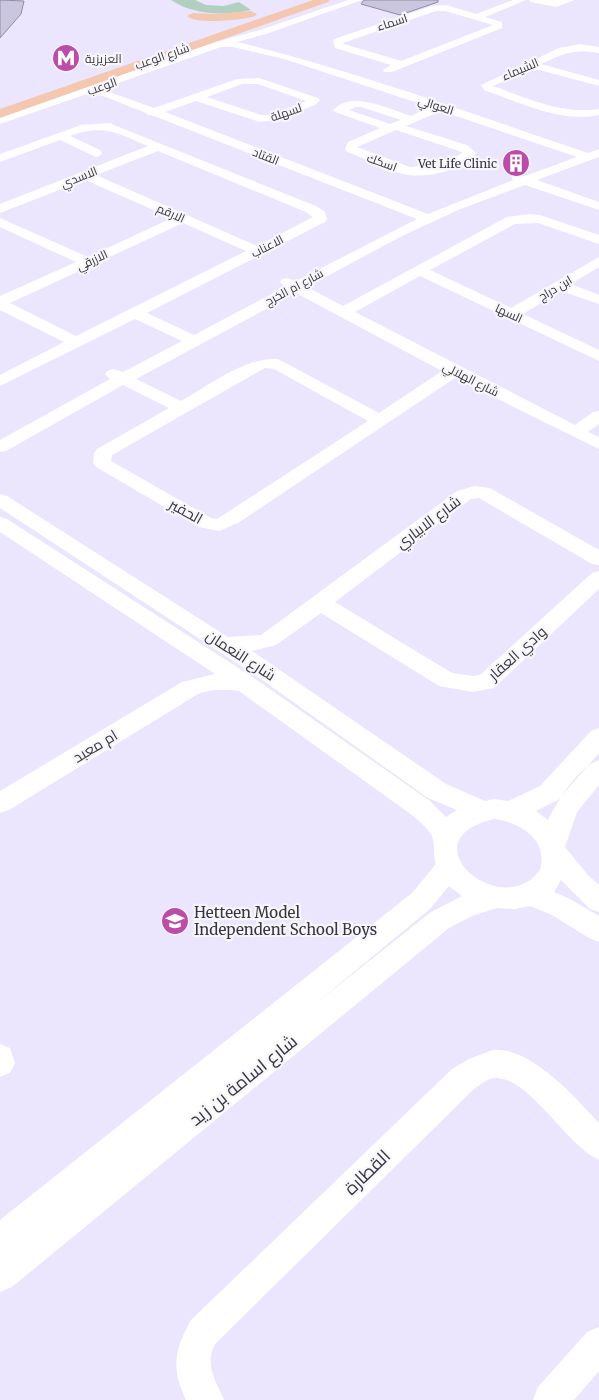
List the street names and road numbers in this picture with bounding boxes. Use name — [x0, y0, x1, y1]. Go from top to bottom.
street label: اسماء — [375, 10, 409, 34]
street label: شارع الوعب — [133, 40, 192, 73]
street label: الشيماء — [499, 55, 541, 83]
street label: الوعب — [85, 74, 119, 98]
street label: العوالي — [415, 92, 456, 121]
street label: لسهلة — [268, 100, 304, 124]
street label: القتاد — [251, 144, 281, 168]
street label: اسكك — [365, 150, 399, 174]
street label: الاسدي — [59, 163, 101, 194]
street label: الارقم — [154, 200, 187, 227]
street label: الاعناب — [248, 231, 286, 261]
street label: الازرقي — [74, 246, 111, 276]
street label: شارع ام الخرج — [262, 265, 326, 310]
street label: ابن دراج — [535, 272, 575, 305]
street label: السها — [493, 300, 525, 326]
street label: شارع الهلالي — [439, 359, 502, 402]
street label: شارع الابياري — [392, 491, 466, 555]
street label: الحفير — [165, 494, 206, 528]
street label: وادي العقار — [483, 622, 552, 687]
street label: شارع النعمان — [201, 625, 279, 686]
street label: ام معبد — [69, 725, 121, 768]
street label: شارع اسامة بن زيد — [184, 1029, 302, 1131]
street label: القطارة — [339, 1145, 395, 1199]

